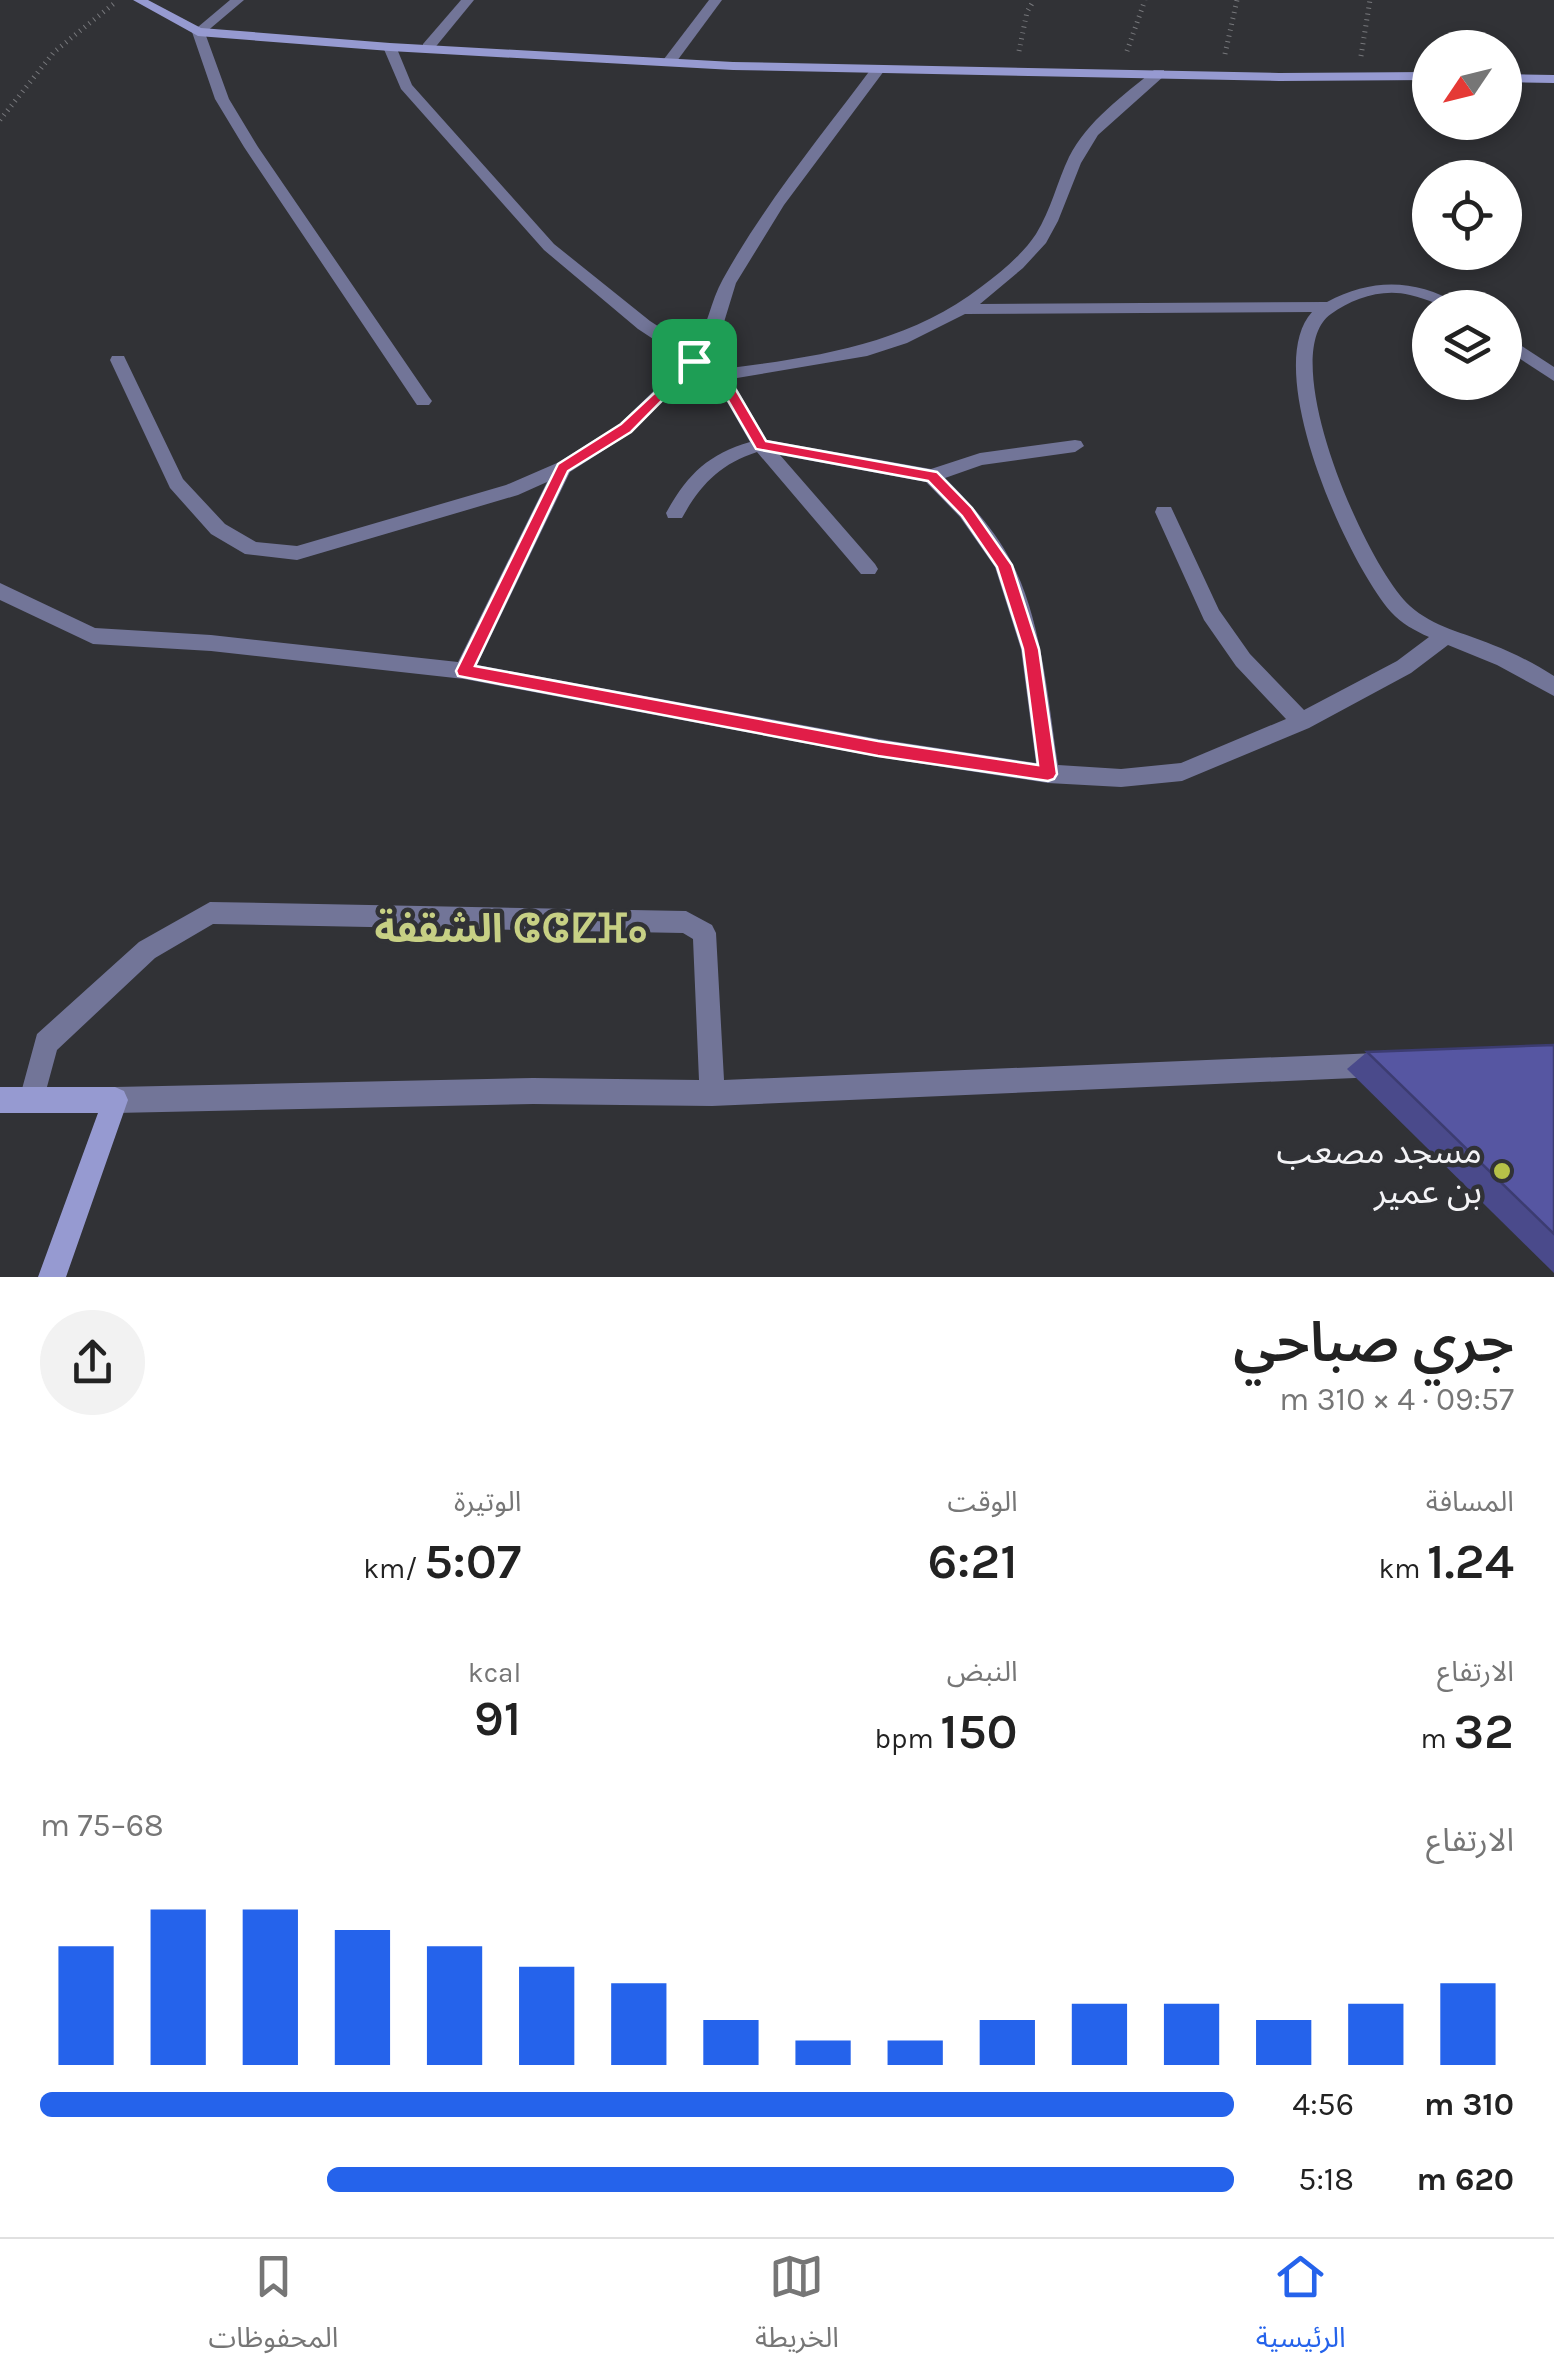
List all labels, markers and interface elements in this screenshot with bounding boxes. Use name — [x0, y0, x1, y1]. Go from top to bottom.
north arrow — [1412, 30, 1522, 140]
map controls — [1412, 30, 1522, 400]
button: locate — [1412, 160, 1522, 270]
button: layers — [1412, 290, 1522, 400]
pin — [652, 319, 737, 404]
icon: arrive — [667, 334, 722, 389]
district label: الشقفة ⵛⵛⵇⴼⴰ — [375, 905, 647, 952]
place label: مسجد مصعب بن عمير — [1277, 1131, 1482, 1212]
marker: مسجد مصعب بن عمير — [1491, 1160, 1513, 1182]
button: share — [40, 1310, 145, 1415]
text: جري صباحي — [1233, 1311, 1514, 1375]
text: 09:57 · 4 × 310 m — [1279, 1381, 1514, 1418]
text: الوتيرة — [454, 1485, 521, 1518]
text: الوقت — [947, 1485, 1018, 1518]
text: المسافة — [1426, 1485, 1514, 1518]
text: 5:07 — [424, 1532, 521, 1591]
text: 6:21 — [927, 1532, 1018, 1591]
text: 1.24 — [1427, 1532, 1514, 1591]
text: /km — [363, 1552, 424, 1585]
text: km — [1378, 1552, 1427, 1585]
text: النبض — [947, 1655, 1018, 1688]
text: الارتفاع — [1437, 1655, 1514, 1688]
text: kcal — [468, 1656, 521, 1689]
text: 91 — [474, 1689, 521, 1748]
text: 150 — [940, 1702, 1018, 1761]
text: 32 — [1453, 1702, 1514, 1761]
text: bpm — [874, 1722, 940, 1755]
text: m — [1421, 1722, 1453, 1755]
text: 68–75 m — [40, 1807, 164, 1844]
text: الارتفاع — [1426, 1822, 1514, 1859]
text: 4:56 — [1292, 2086, 1354, 2123]
text: 310 m — [1424, 2086, 1514, 2123]
text: 5:18 — [1298, 2161, 1354, 2198]
text: 620 m — [1416, 2161, 1514, 2198]
tab: المحفوظات — [208, 2249, 338, 2368]
tab: الخريطة — [755, 2249, 839, 2368]
tab: الرئيسية — [1256, 2249, 1346, 2368]

